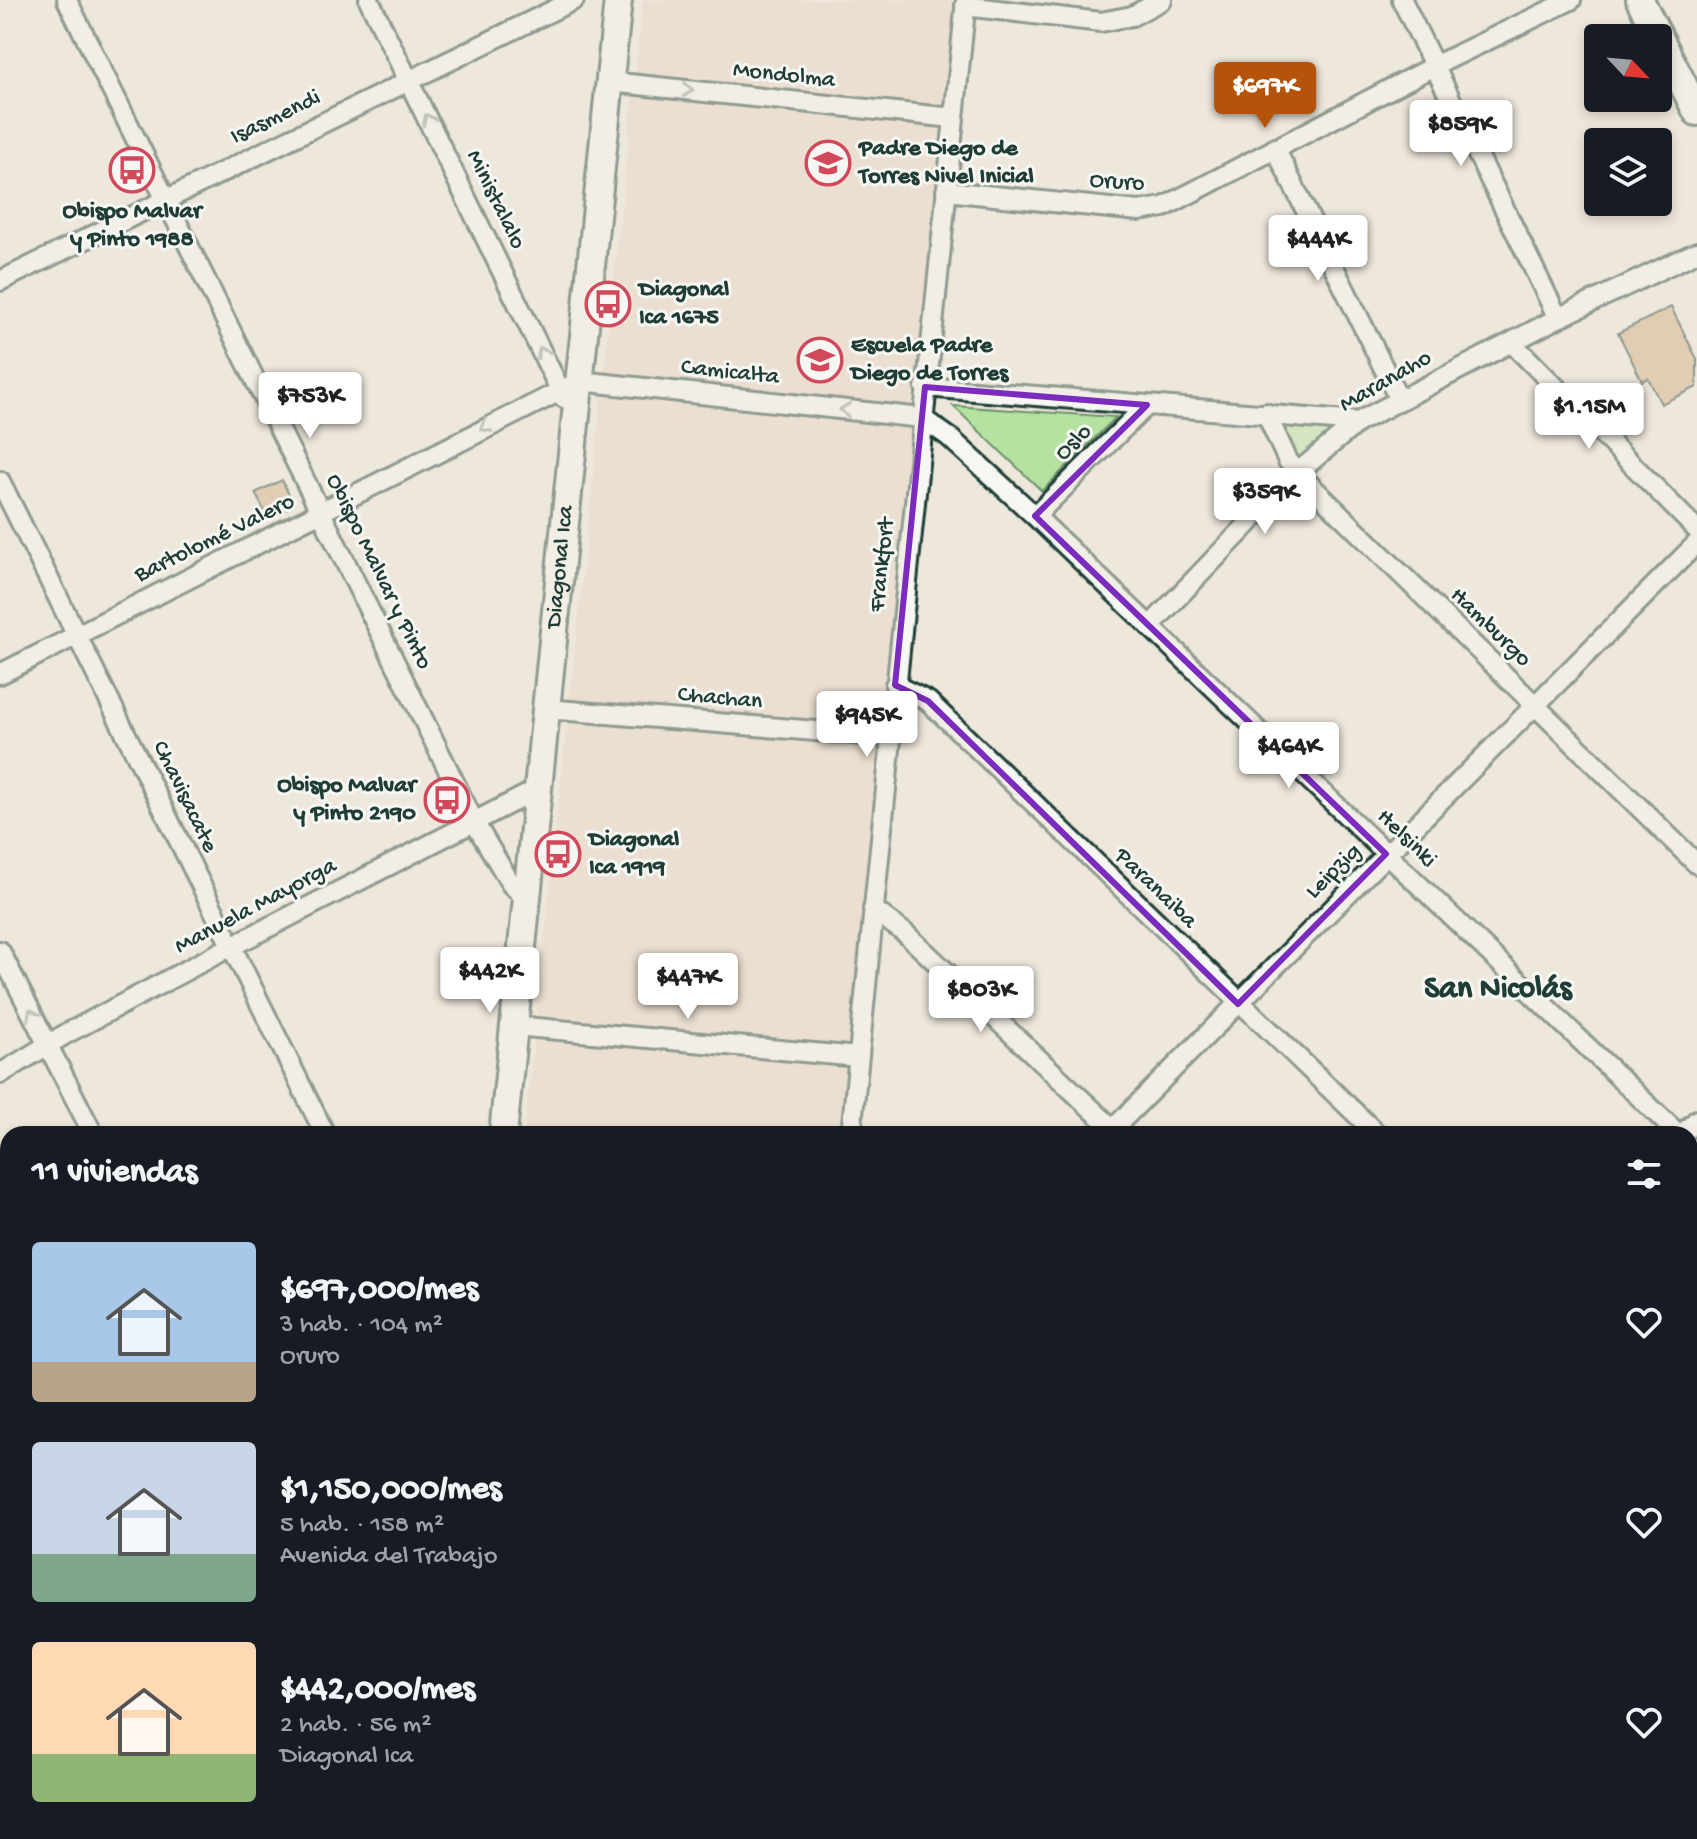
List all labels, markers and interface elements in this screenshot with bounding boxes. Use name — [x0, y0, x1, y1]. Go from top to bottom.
north arrow — [1584, 24, 1672, 112]
map controls — [1584, 24, 1672, 216]
street label: Mondolma — [731, 56, 837, 96]
pin: $697K — [1209, 62, 1321, 130]
text: $697K — [1232, 72, 1298, 103]
one-way arrow — [682, 81, 695, 98]
street label: Isasmendi — [226, 84, 326, 152]
pin: $859K — [1405, 100, 1517, 168]
text: $859K — [1428, 110, 1494, 141]
one-way arrow — [422, 112, 438, 127]
button: layers — [1584, 128, 1672, 216]
place label: Padre Diego de Torres Nivel Inicial — [857, 135, 1034, 192]
school or university icon: Padre Diego de Torres Nivel Inicial — [804, 139, 852, 187]
bus stop icon: Obispo Malvar y Pinto 1988 — [108, 146, 156, 194]
street label: Ministalalo — [459, 146, 531, 254]
street label: Oruro — [1088, 167, 1146, 199]
place label: Obispo Malvar y Pinto 1988 — [63, 198, 204, 255]
pin: $444K — [1262, 215, 1374, 283]
text: $444K — [1287, 225, 1349, 256]
place label: Diagonal Ica 1675 — [637, 276, 729, 333]
bus stop icon: Diagonal Ica 1675 — [584, 280, 632, 328]
place label: Escuela Padre Diego de Torres — [849, 332, 1009, 389]
school or university icon: Escuela Padre Diego de Torres — [796, 336, 844, 384]
street label: Maranaho — [1335, 344, 1437, 420]
one-way arrow — [536, 346, 552, 360]
street label: Camicalta — [680, 353, 781, 393]
pin: $753K — [254, 372, 366, 440]
text: $753K — [277, 382, 343, 413]
pin: $1.15M — [1524, 383, 1654, 451]
text: $1.15M — [1553, 393, 1625, 424]
one-way arrow — [838, 401, 851, 418]
one-way arrow — [478, 418, 493, 433]
street label: Oslo — [1049, 418, 1099, 468]
pin: $359K — [1209, 468, 1321, 536]
street label: Obispo Malvar y Pinto — [318, 469, 438, 675]
text: $359K — [1232, 478, 1298, 509]
street label: Bartolomé Valero — [129, 488, 300, 591]
street label: Diagonal Ica — [540, 503, 581, 632]
street label: Frankfort — [864, 514, 903, 614]
street label: Hamburgo — [1443, 582, 1537, 674]
street label: Chachan — [676, 681, 764, 717]
pin: $945K — [811, 691, 923, 759]
text: $945K — [835, 701, 900, 732]
pin: $464K — [1233, 722, 1345, 790]
text: $464K — [1257, 732, 1321, 763]
street label: Chavisacate — [144, 736, 224, 858]
place label: Obispo Malvar y Pinto 2190 — [277, 772, 418, 829]
bus stop icon: Obispo Malvar y Pinto 2190 — [423, 776, 471, 824]
street label: Helsinki — [1370, 803, 1442, 875]
place label: Diagonal Ica 1919 — [587, 826, 679, 883]
bus stop icon: Diagonal Ica 1919 — [534, 830, 582, 878]
street label: Leipzig — [1300, 838, 1368, 906]
street label: Paranaiba — [1107, 842, 1203, 936]
street label: Manuela Mayorga — [170, 852, 342, 962]
pin: $442K — [434, 947, 546, 1015]
pin: $447K — [632, 953, 744, 1021]
text: $442K — [458, 957, 522, 988]
text: $447K — [656, 963, 720, 994]
pin: $803K — [925, 966, 1037, 1034]
district label: San Nicolás — [1424, 971, 1574, 1009]
text: $803K — [947, 976, 1015, 1007]
one-way arrow — [26, 1008, 42, 1023]
icon: filters — [1622, 1152, 1666, 1196]
text: 11 viviendas — [32, 1154, 197, 1194]
text: $697,000/mes — [280, 1271, 478, 1311]
icon: home — [96, 1274, 192, 1370]
icon: heart — [1622, 1300, 1666, 1344]
text: 3 hab. · 104 m² — [280, 1311, 443, 1342]
text: Oruro — [280, 1342, 340, 1373]
text: $1,150,000/mes — [280, 1471, 502, 1511]
icon: home — [96, 1474, 192, 1570]
icon: heart — [1622, 1500, 1666, 1544]
text: 5 hab. · 158 m² — [280, 1511, 444, 1542]
text: Avenida del Trabajo — [280, 1542, 497, 1573]
text: $442,000/mes — [280, 1671, 475, 1711]
icon: home — [96, 1674, 192, 1770]
icon: heart — [1622, 1700, 1666, 1744]
text: 2 hab. · 56 m² — [280, 1711, 431, 1742]
text: Diagonal Ica — [280, 1742, 414, 1773]

